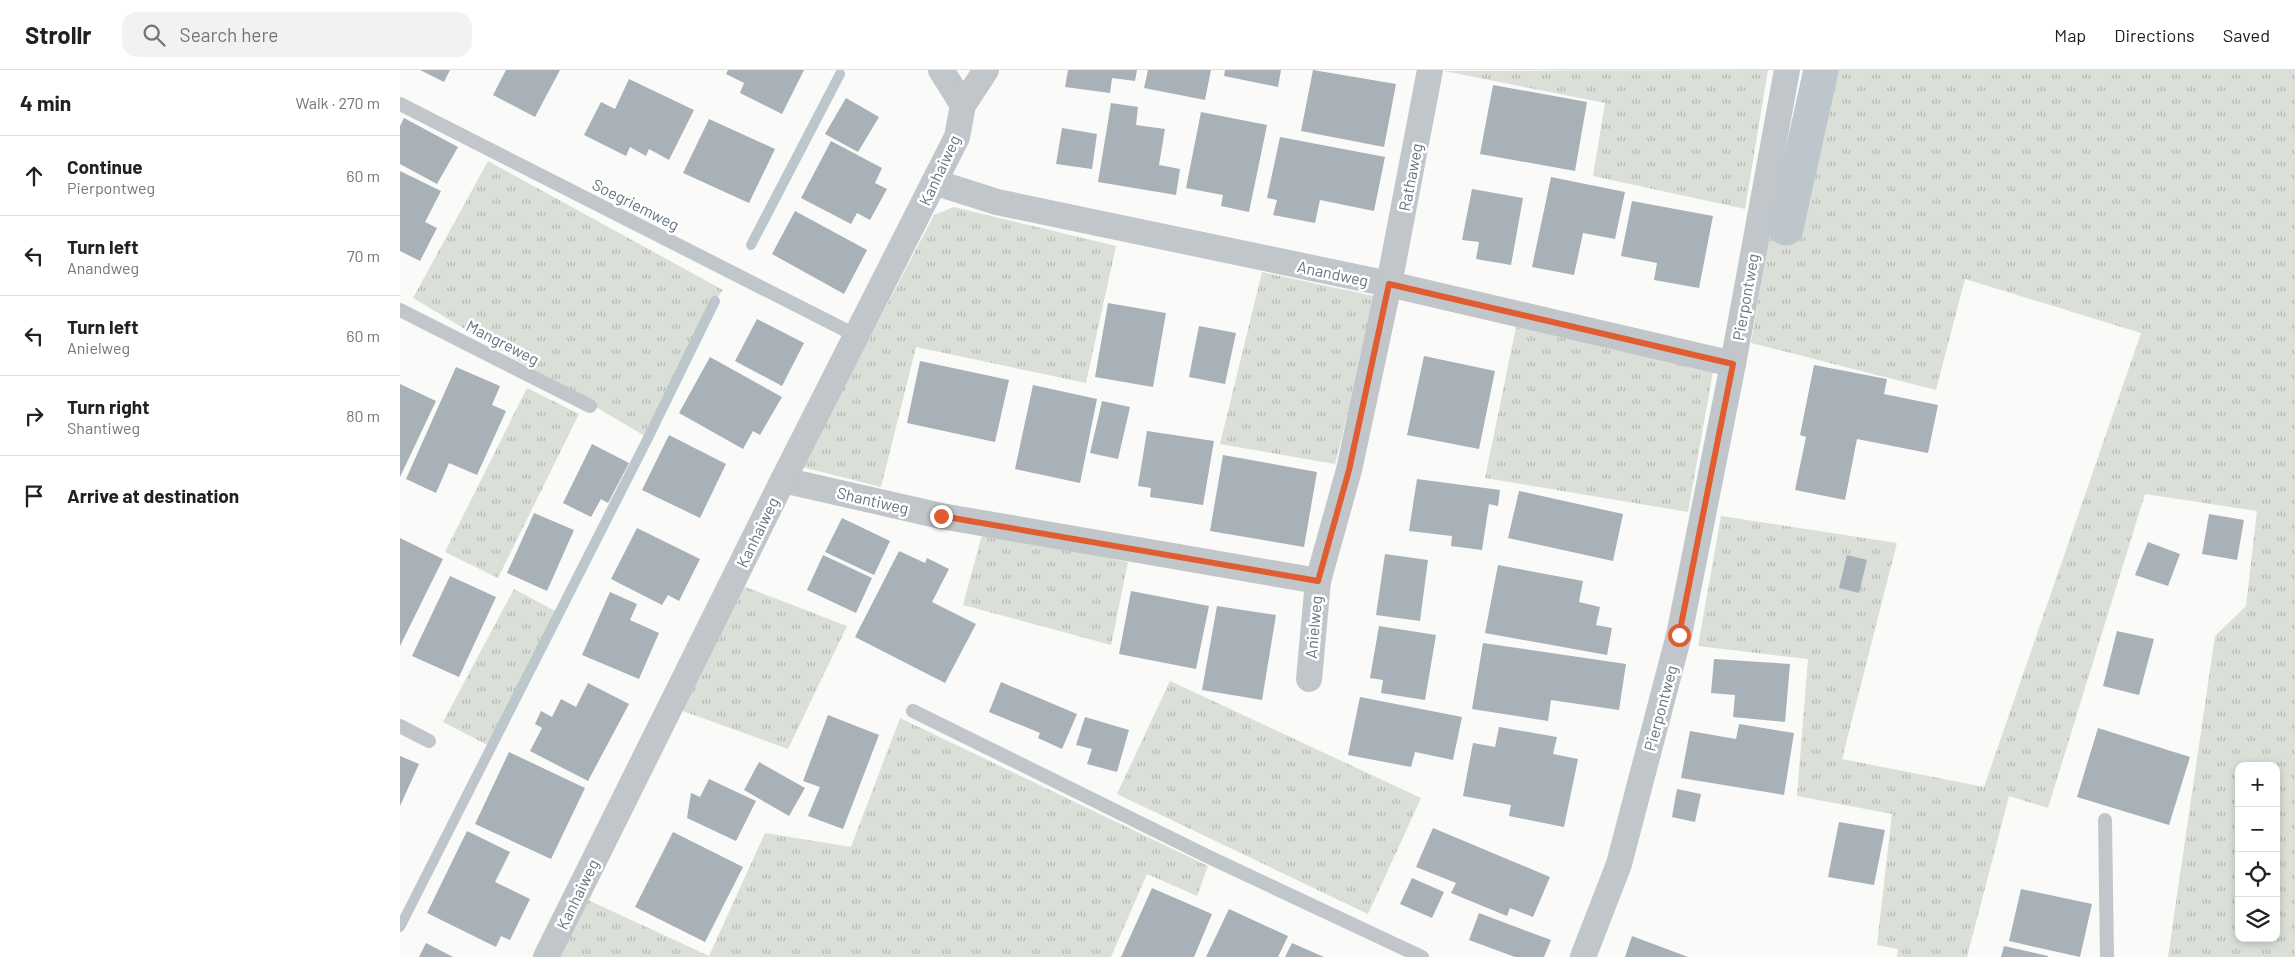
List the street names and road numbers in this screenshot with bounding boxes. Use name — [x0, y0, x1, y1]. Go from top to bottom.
street label: Kanhaiweg — [914, 132, 964, 208]
street label: Rathaweg — [1394, 141, 1426, 213]
street label: Soegriemweg — [589, 174, 683, 234]
street label: Pierpontweg — [1728, 252, 1762, 342]
street label: Anandweg — [1296, 256, 1370, 290]
street label: Mangreweg — [463, 316, 543, 368]
street label: Shantiweg — [835, 483, 911, 517]
street label: Kanhaiweg — [732, 494, 782, 570]
street label: Anielweg — [1301, 595, 1325, 659]
street label: Pierpontweg — [1639, 663, 1681, 753]
street label: Kanhaiweg — [552, 856, 602, 932]

